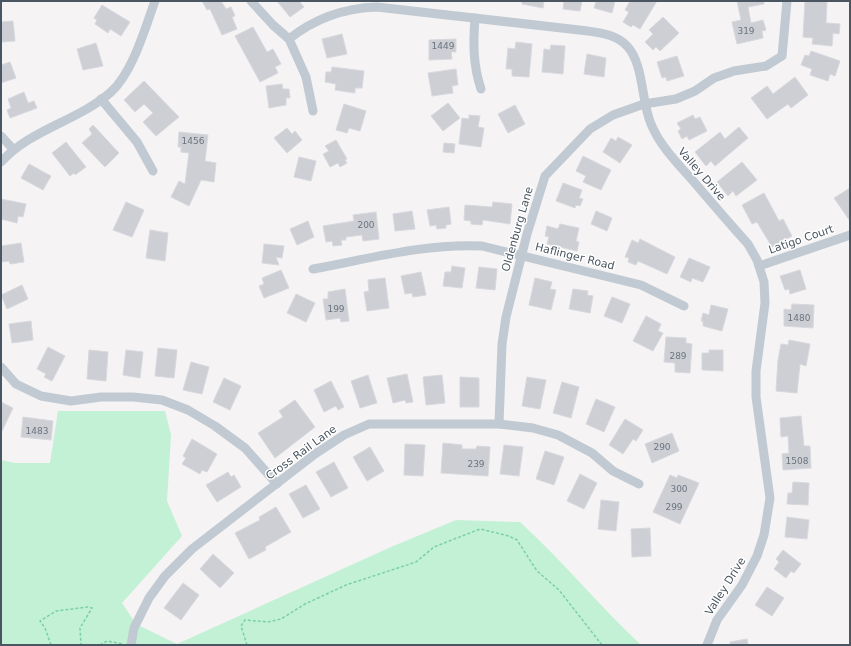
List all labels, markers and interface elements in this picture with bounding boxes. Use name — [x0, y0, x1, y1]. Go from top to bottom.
house number: 319 — [737, 26, 755, 36]
house number: 1449 — [432, 41, 455, 51]
house number: 1456 — [182, 136, 205, 146]
street label: Valley Drive — [675, 145, 728, 204]
street label: Oldenburg Lane — [499, 185, 536, 273]
house number: 200 — [357, 220, 375, 230]
street label: Latigo Court — [767, 222, 836, 257]
street label: Haflinger Road — [534, 240, 616, 273]
house number: 199 — [327, 304, 345, 314]
house number: 1480 — [788, 313, 811, 323]
house number: 289 — [669, 351, 687, 361]
street label: Cross Rail Lane — [263, 422, 339, 482]
house number: 1483 — [26, 426, 48, 436]
house number: 290 — [653, 442, 671, 452]
house number: 1508 — [786, 456, 809, 466]
house number: 239 — [467, 459, 485, 469]
house number: 300 — [670, 484, 688, 494]
house number: 299 — [665, 502, 683, 512]
street label: Valley Drive — [703, 555, 748, 618]

